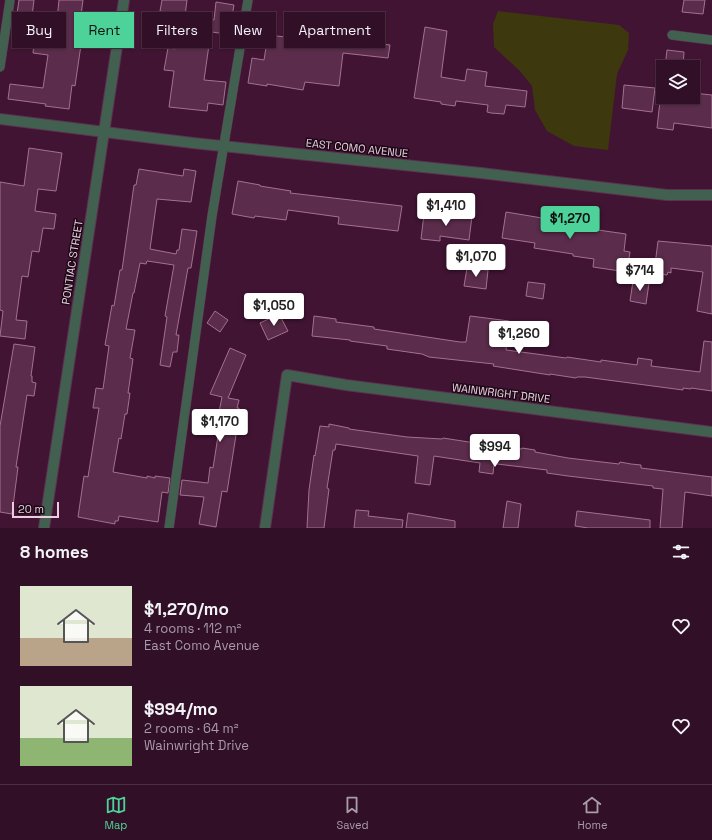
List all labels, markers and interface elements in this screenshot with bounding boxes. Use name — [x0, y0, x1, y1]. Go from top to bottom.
chip: Buy — [12, 12, 66, 48]
chip: Rent — [74, 12, 134, 48]
chip: Filters — [142, 12, 212, 48]
chip: New — [220, 12, 276, 48]
chip: Apartment — [284, 12, 385, 48]
map controls — [656, 60, 700, 104]
button: layers — [656, 60, 700, 104]
street label: EAST COMO AVENUE — [305, 136, 409, 160]
pin: $1,410 — [413, 193, 479, 227]
text: $1,410 — [426, 197, 466, 214]
pin: $1,270 — [537, 206, 603, 240]
text: $1,270 — [550, 210, 590, 227]
street label: PONTIAC STREET — [58, 218, 86, 305]
pin: $1,070 — [443, 244, 509, 278]
text: $1,070 — [455, 248, 497, 265]
pin: $714 — [616, 258, 664, 292]
text: $714 — [625, 262, 655, 279]
pin: $1,050 — [241, 293, 307, 327]
text: $1,050 — [253, 297, 295, 314]
pin: $1,260 — [486, 321, 552, 355]
text: $1,260 — [498, 325, 540, 342]
street label: WAINWRIGHT DRIVE — [451, 380, 551, 406]
pin: $1,170 — [187, 409, 253, 443]
text: $1,170 — [201, 413, 239, 430]
pin: $994 — [471, 434, 519, 468]
text: $994 — [479, 438, 511, 455]
scale bar — [12, 500, 59, 519]
text: 20 m — [18, 502, 44, 516]
text: 8 homes — [20, 541, 89, 563]
icon: filters — [670, 541, 692, 563]
text: $1,270/mo — [144, 598, 229, 620]
icon: home — [52, 602, 100, 650]
icon: heart — [670, 615, 692, 637]
text: 4 rooms · 112 m² — [144, 620, 241, 637]
text: East Como Avenue — [144, 637, 259, 654]
text: $994/mo — [144, 698, 218, 720]
icon: home — [52, 702, 100, 750]
icon: heart — [670, 715, 692, 737]
text: 2 rooms · 64 m² — [144, 720, 238, 737]
text: Wainwright Drive — [144, 737, 249, 754]
tab: Map — [104, 794, 127, 832]
tab: Saved — [336, 794, 368, 832]
tab: Home — [577, 794, 607, 832]

